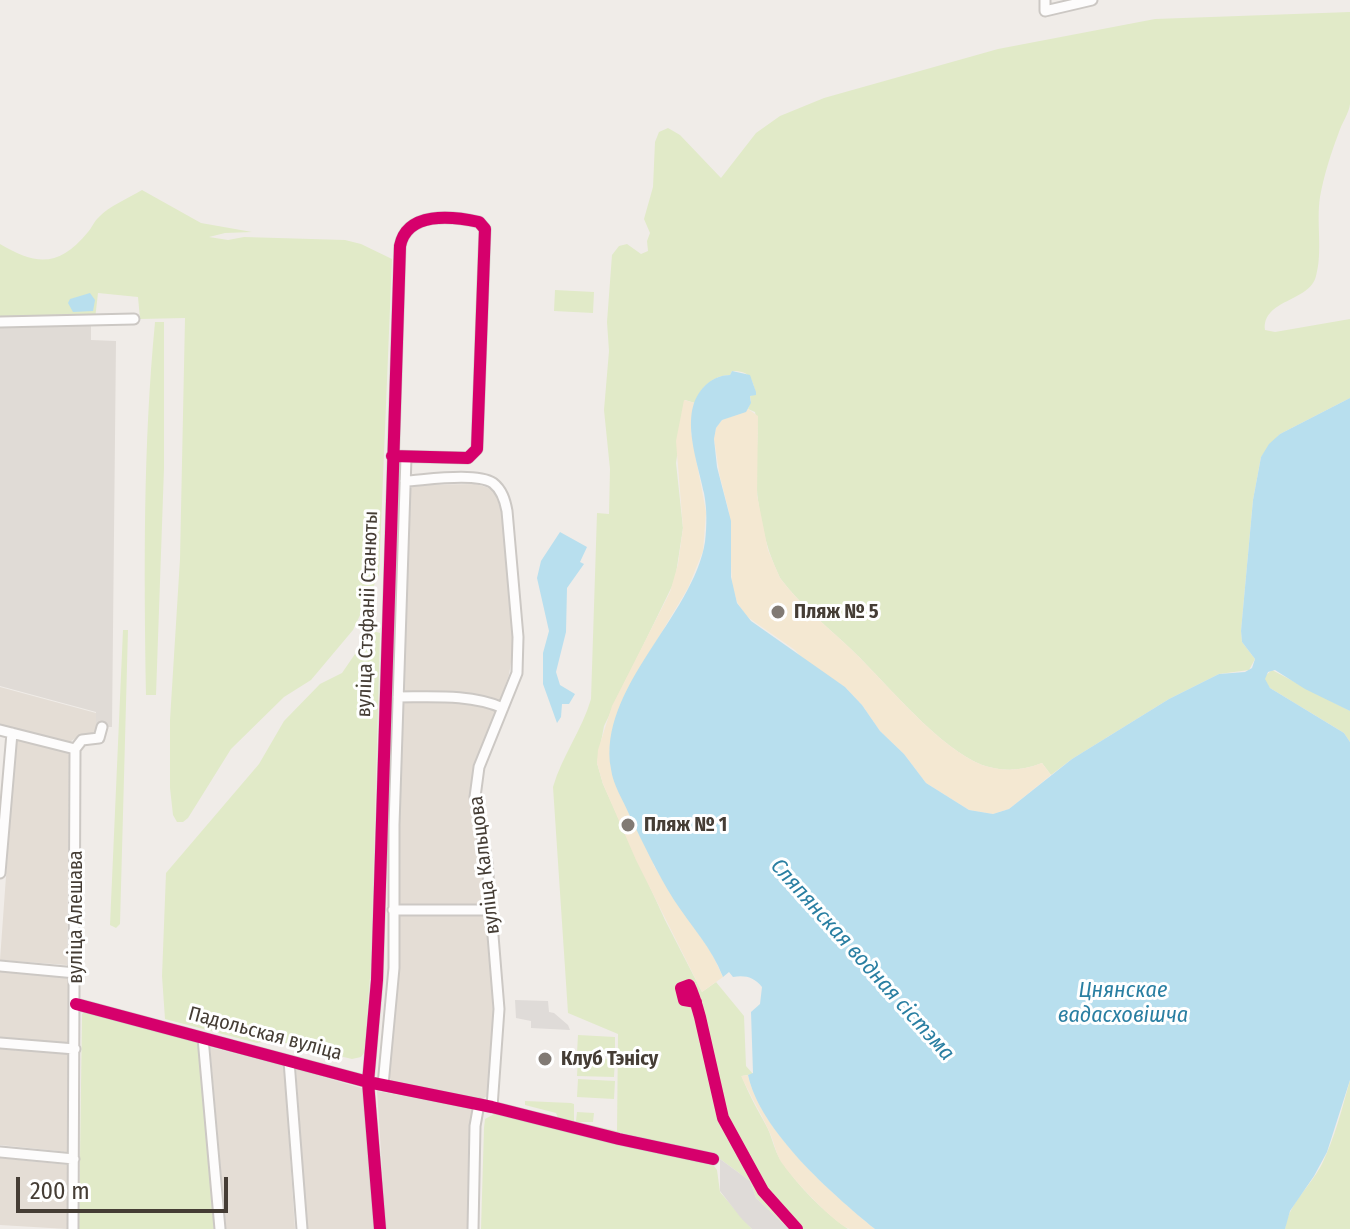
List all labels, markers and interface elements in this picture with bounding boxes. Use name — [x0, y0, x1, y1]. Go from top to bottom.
street label: вуліца Стэфаніі Станюты — [352, 510, 384, 718]
place label: Пляж № 5 — [794, 600, 879, 624]
marker: Пляж № 5 — [769, 603, 787, 621]
street label: вуліца Кальцова — [465, 794, 505, 936]
place label: Пляж № 1 — [644, 813, 727, 837]
marker: Пляж № 1 — [619, 816, 637, 834]
street label: вуліца Алешава — [64, 850, 88, 984]
water label: Сляпянская водная сістэма — [764, 854, 960, 1066]
water label: Цнянскае вадасховішча — [1058, 978, 1188, 1030]
street label: Падольская вуліца — [186, 1002, 344, 1066]
place label: Клуб Тэнісу — [561, 1047, 658, 1071]
marker: Клуб Тэнісу — [536, 1050, 554, 1068]
scale bar — [20, 1161, 232, 1211]
text: 200 m — [30, 1177, 90, 1205]

